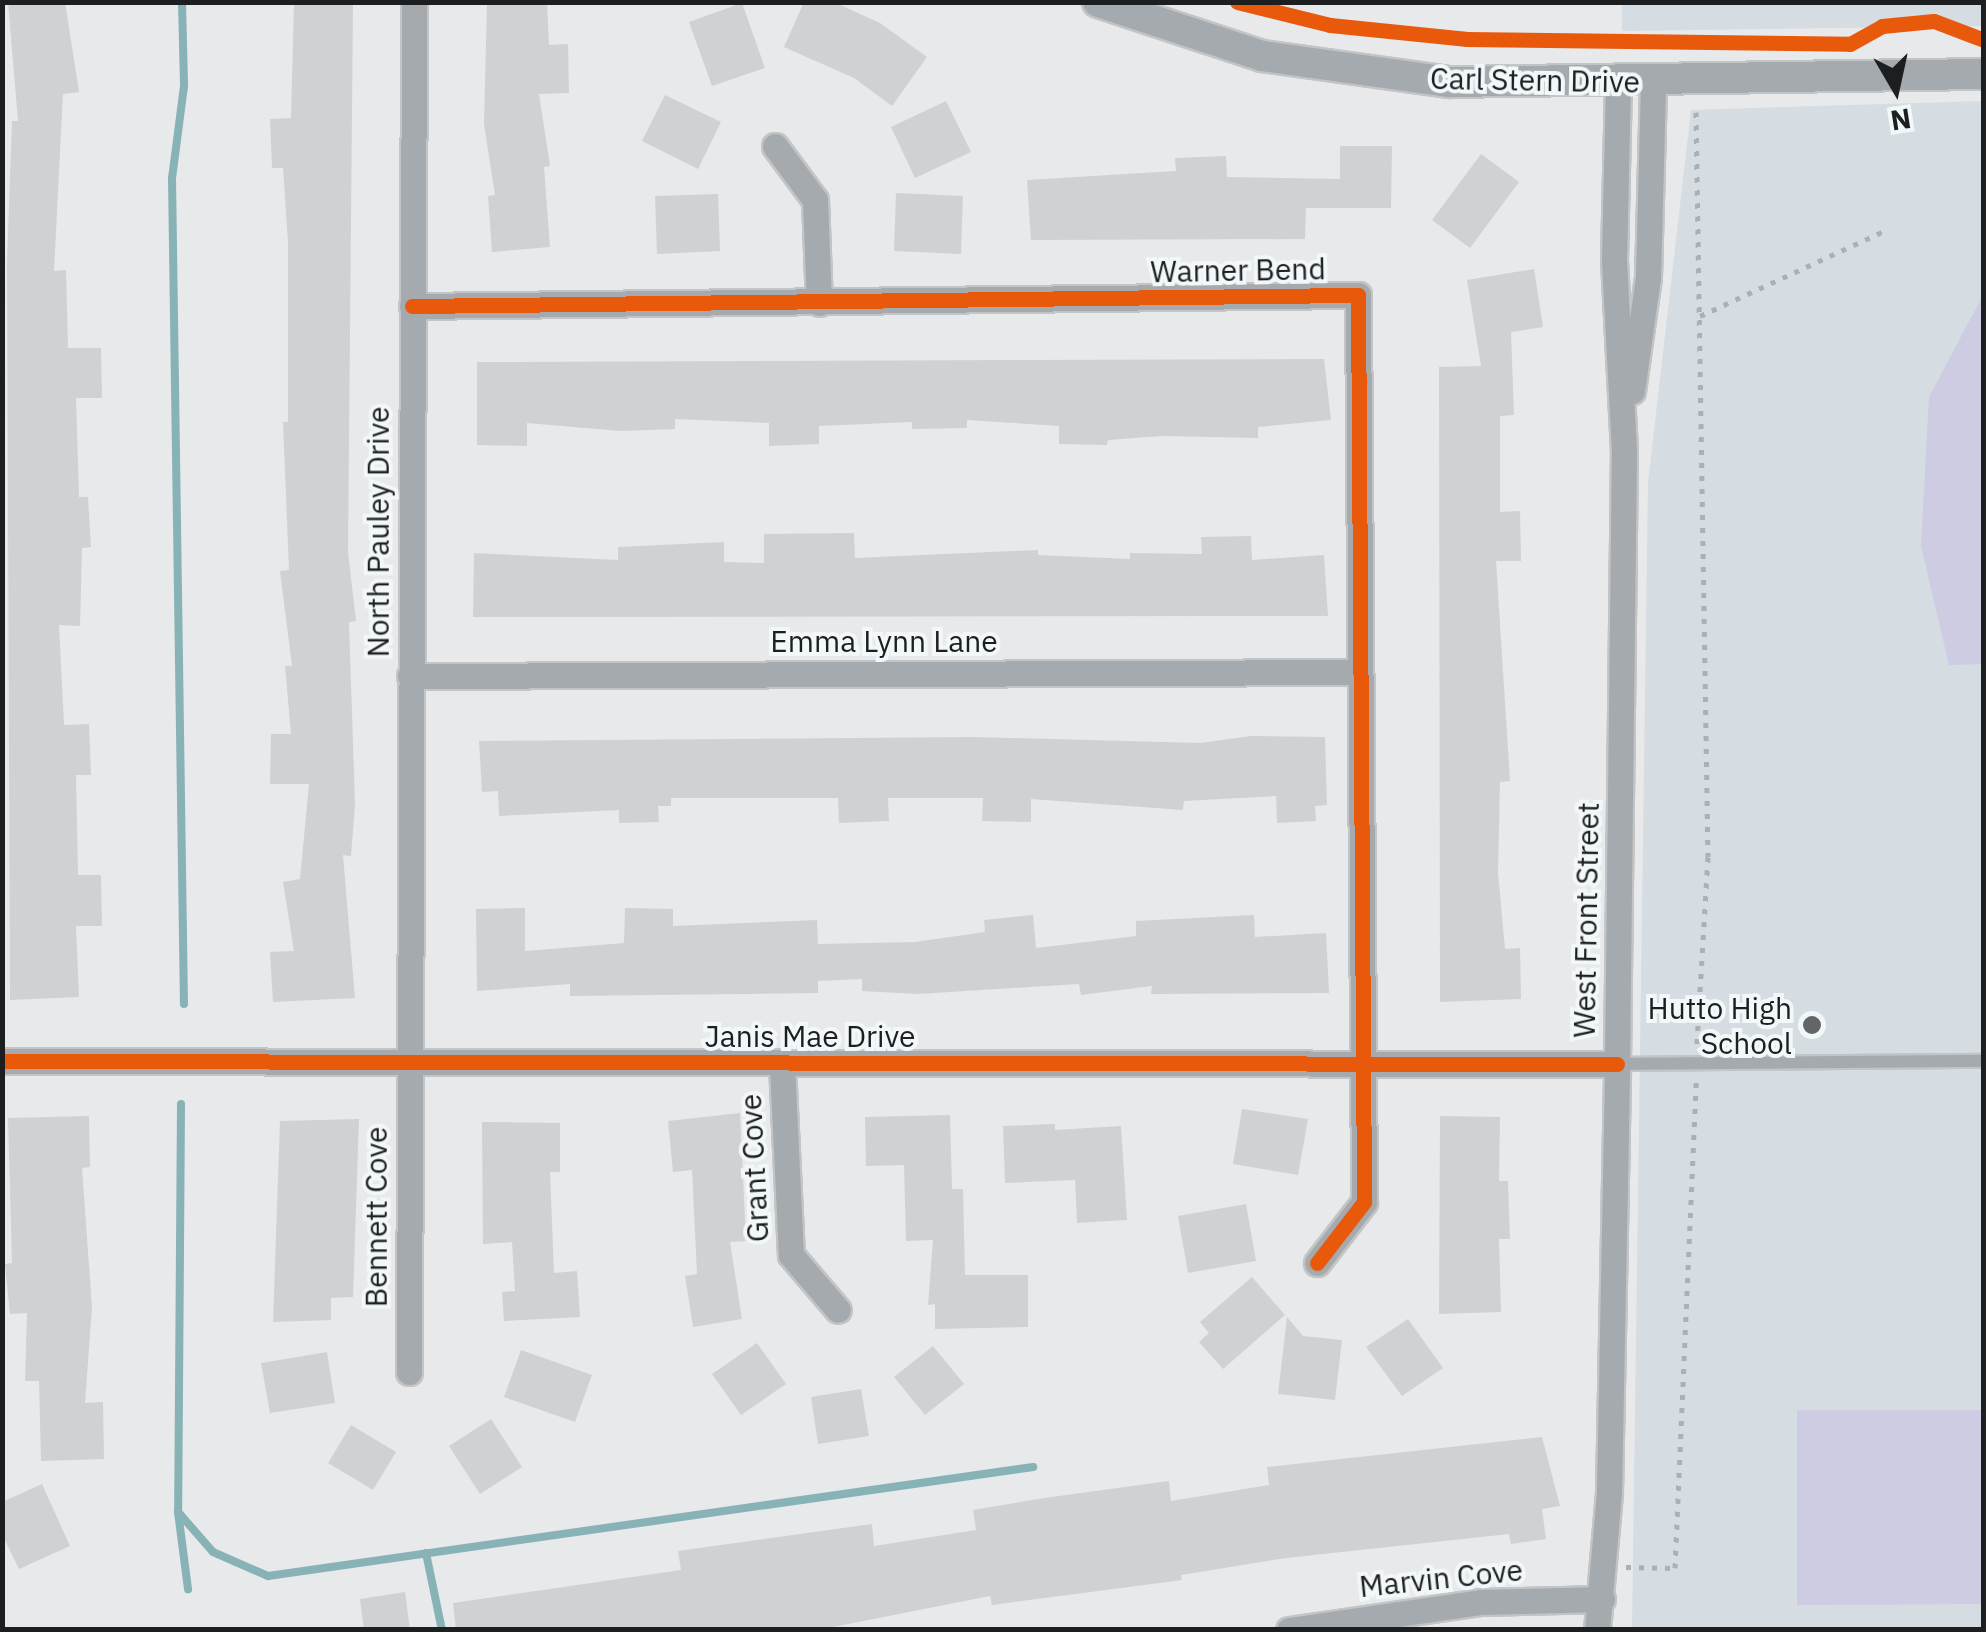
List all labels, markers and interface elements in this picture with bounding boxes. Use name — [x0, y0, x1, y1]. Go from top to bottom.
north arrow — [1846, 40, 1946, 140]
street label: Carl Stern Drive — [1430, 60, 1640, 100]
text: N — [1888, 100, 1914, 140]
street label: Warner Bend — [1150, 250, 1326, 290]
street label: North Pauley Drive — [360, 407, 396, 657]
street label: Emma Lynn Lane — [770, 623, 998, 659]
street label: West Front Street — [1566, 802, 1606, 1038]
place label: Hutto High School — [1648, 990, 1792, 1060]
marker: Hutto High School — [1801, 1014, 1823, 1036]
street label: Janis Mae Drive — [704, 1018, 916, 1054]
street label: Grant Cove — [732, 1093, 776, 1243]
street label: Bennett Cove — [358, 1127, 394, 1307]
street label: Marvin Cove — [1357, 1552, 1525, 1604]

